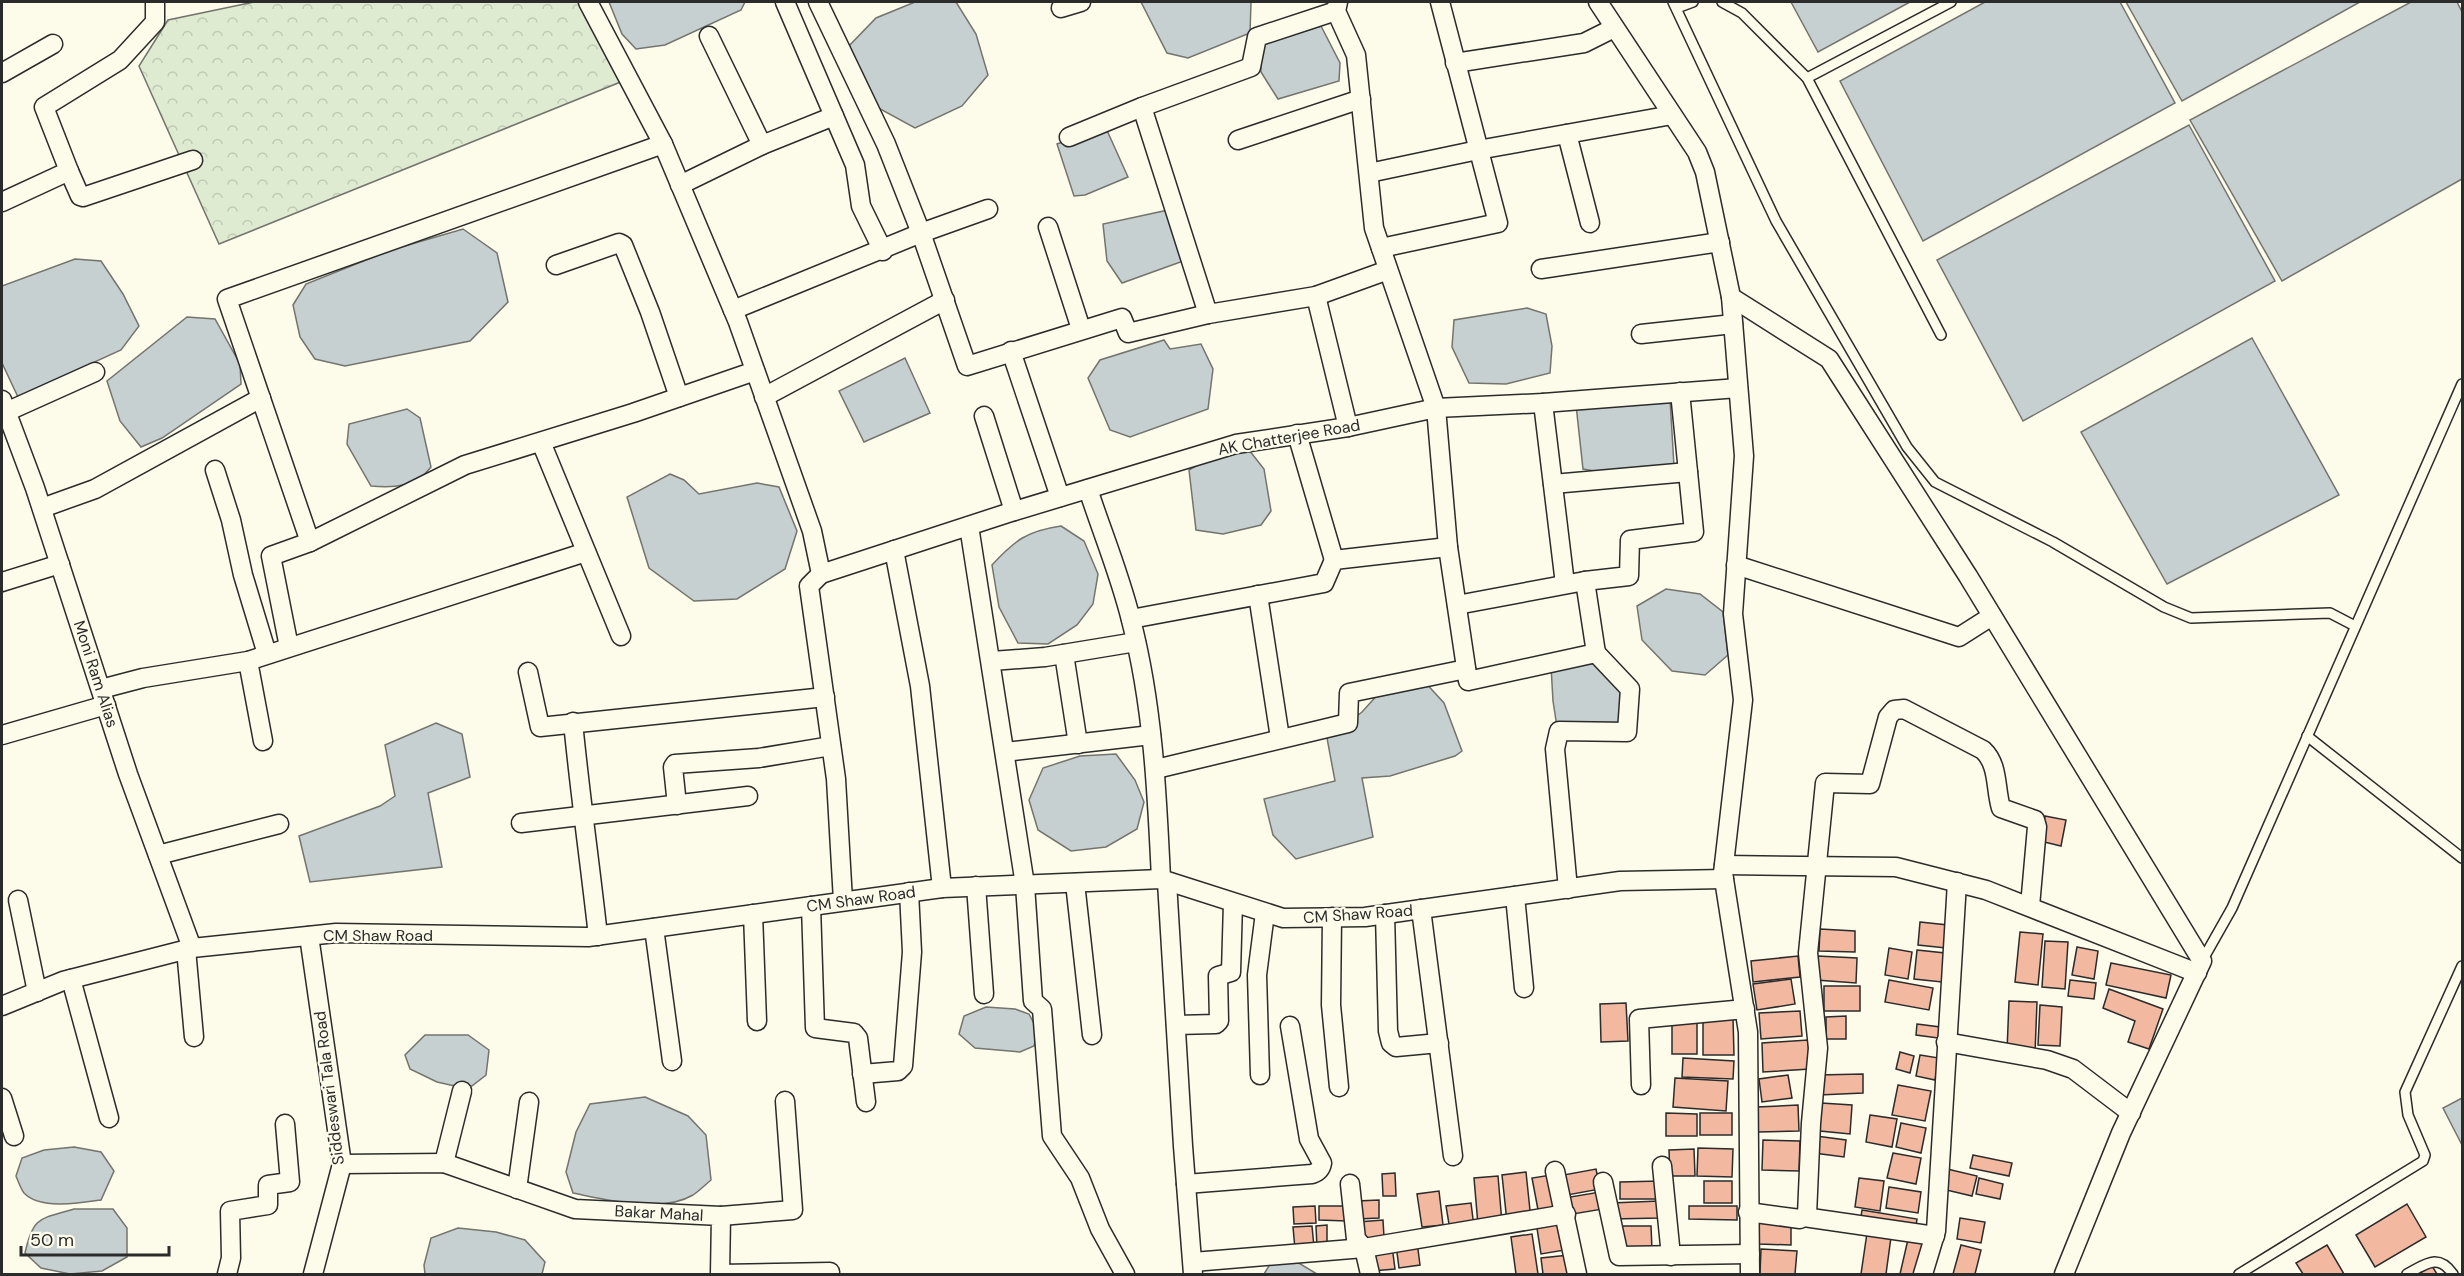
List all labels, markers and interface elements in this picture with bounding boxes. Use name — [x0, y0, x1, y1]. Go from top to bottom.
street label: AK Chatterjee Road — [1216, 414, 1362, 460]
street label: Moni Ram Alias — [69, 618, 123, 730]
street label: CM Shaw Road — [805, 881, 917, 917]
street label: CM Shaw Road — [1302, 900, 1414, 928]
street label: CM Shaw Road — [323, 925, 433, 946]
street label: Siddeswari Tala Road — [309, 1010, 349, 1166]
street label: Bakar Mahal — [614, 1200, 704, 1226]
scale bar — [21, 1219, 170, 1257]
text: 50 m — [30, 1228, 74, 1252]

